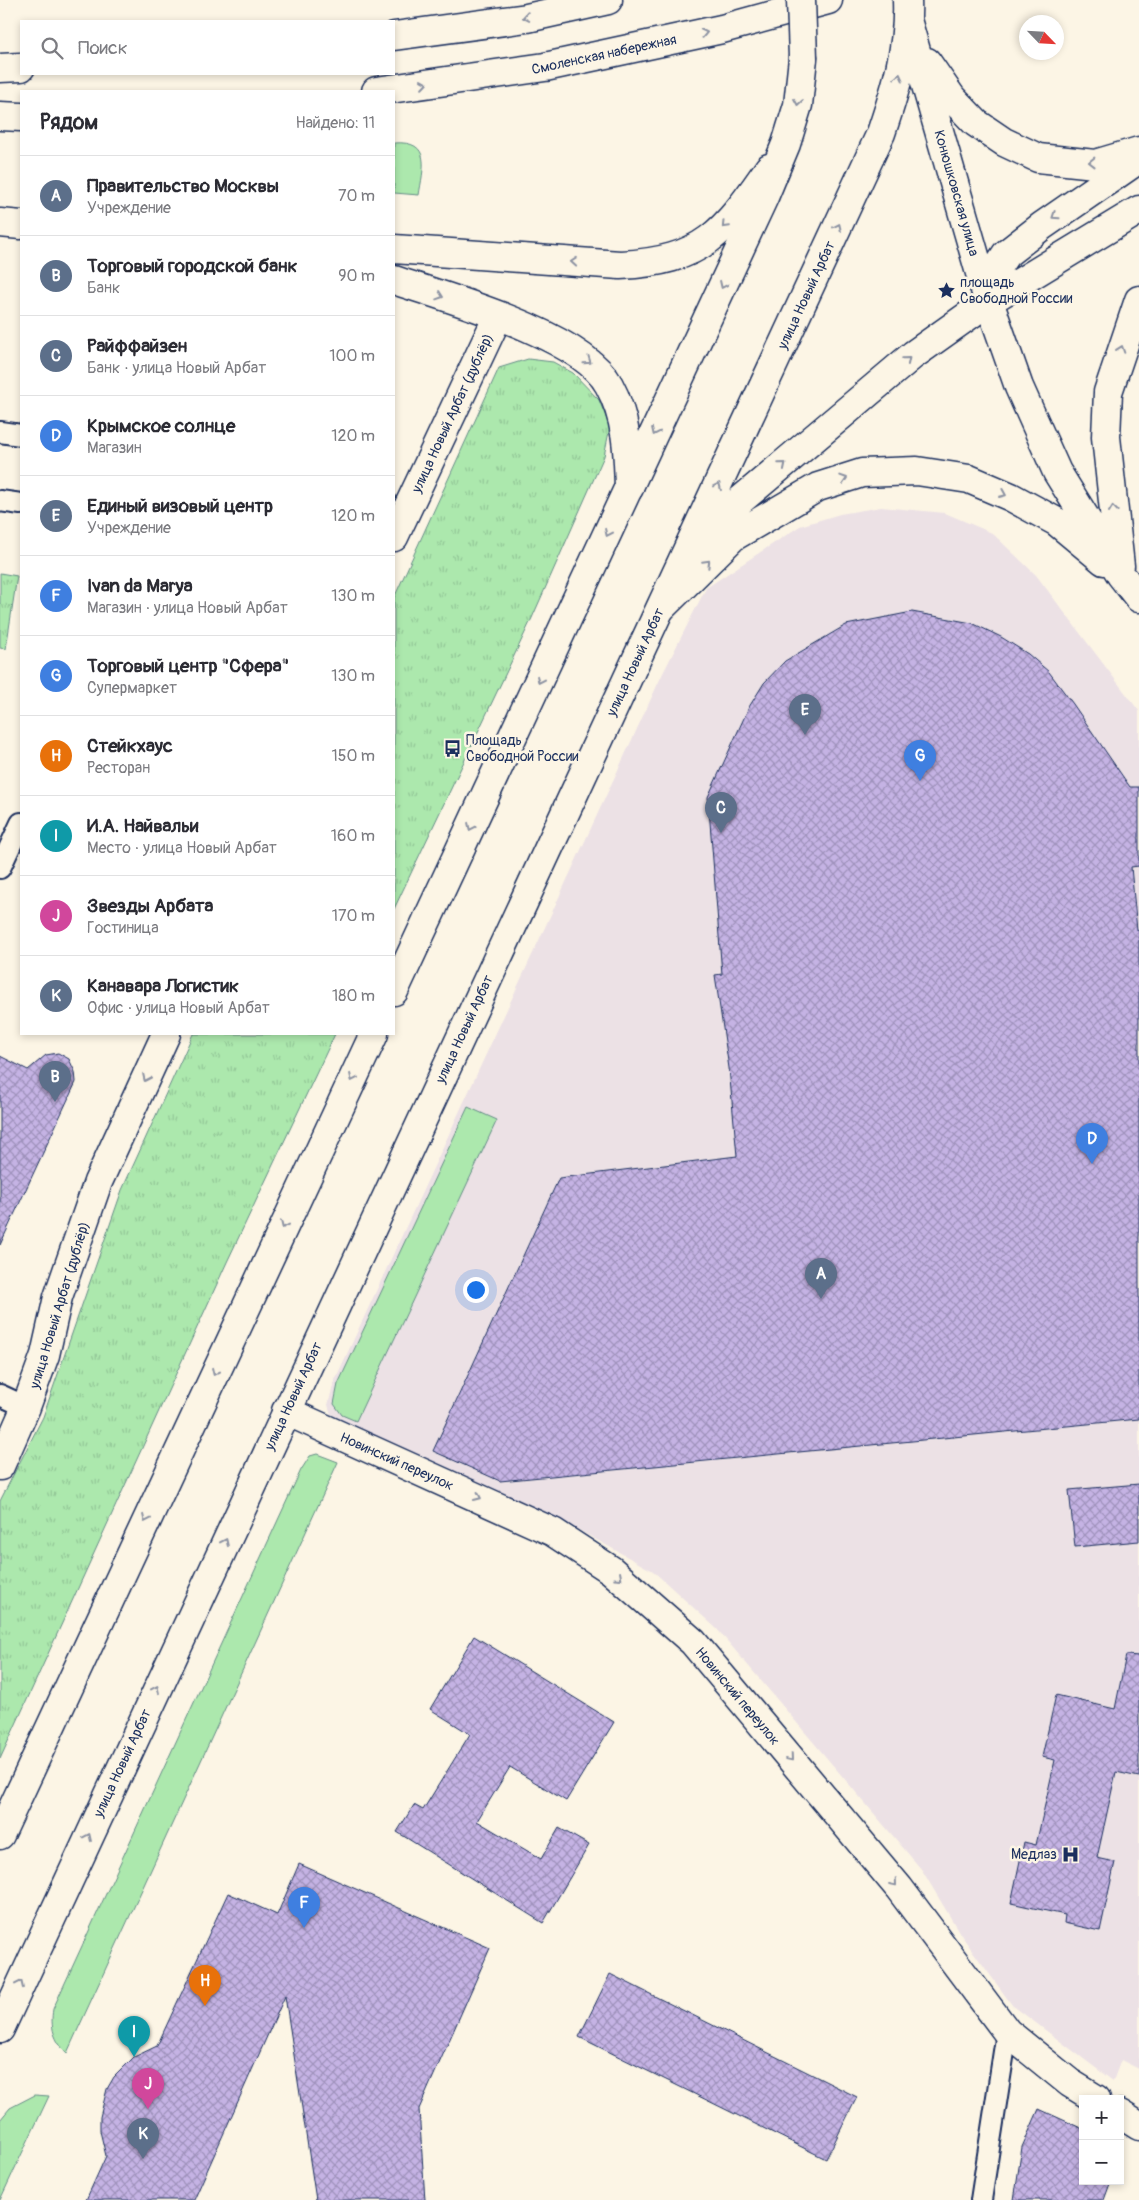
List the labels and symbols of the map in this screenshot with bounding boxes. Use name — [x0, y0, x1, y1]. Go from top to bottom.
one-way arrow — [522, 12, 531, 22]
north arrow — [1019, 15, 1064, 60]
one-way arrow — [699, 28, 708, 39]
street label: Смоленская набережная — [530, 31, 678, 78]
one-way arrow — [893, 73, 904, 82]
one-way arrow — [419, 80, 428, 90]
one-way arrow — [793, 97, 803, 106]
street label: Конюшковская улица — [930, 128, 983, 258]
one-way arrow — [1088, 157, 1096, 168]
one-way arrow — [1052, 210, 1061, 219]
one-way arrow — [722, 220, 731, 229]
one-way arrow — [831, 223, 842, 232]
street label: улица Новый Арбат — [774, 239, 839, 353]
one-way arrow — [569, 256, 577, 267]
place label: площадь Свободной России — [960, 274, 1072, 307]
one-way arrow — [719, 280, 730, 289]
place icon: площадь Свободной России — [936, 280, 956, 300]
one-way arrow — [435, 290, 444, 300]
street label: улица Новый Арбат (дублёр) — [408, 331, 497, 496]
one-way arrow — [1115, 346, 1125, 354]
one-way arrow — [582, 355, 591, 364]
one-way arrow — [901, 357, 910, 365]
one-way arrow — [650, 427, 661, 436]
one-way arrow — [777, 461, 786, 470]
one-way arrow — [840, 474, 848, 484]
one-way arrow — [711, 482, 722, 491]
one-way arrow — [998, 488, 1006, 498]
one-way arrow — [1108, 505, 1119, 513]
one-way arrow — [604, 528, 615, 537]
one-way arrow — [702, 560, 711, 569]
street label: улица Новый Арбат — [603, 606, 668, 720]
one-way arrow — [535, 675, 546, 684]
pin: E — [789, 694, 821, 735]
place label: Площадь Свободной России — [466, 732, 578, 765]
bus stop icon: Площадь Свободной России — [442, 738, 462, 758]
pin: G — [904, 740, 936, 781]
pin: C — [705, 792, 737, 833]
one-way arrow — [466, 822, 477, 831]
street label: улица Новый Арбат — [432, 973, 497, 1087]
pin: B — [39, 1061, 71, 1102]
one-way arrow — [141, 1073, 152, 1082]
one-way arrow — [349, 1073, 359, 1082]
pin: D — [1076, 1123, 1108, 1164]
street label: улица Новый Арбат (дублёр) — [26, 1220, 93, 1392]
one-way arrow — [280, 1220, 290, 1229]
pin: A — [805, 1258, 837, 1299]
your location — [463, 1277, 489, 1303]
street label: улица Новый Арбат — [261, 1340, 326, 1454]
one-way arrow — [211, 1367, 221, 1376]
street label: Новинский переулок — [337, 1429, 456, 1494]
one-way arrow — [473, 1491, 482, 1501]
one-way arrow — [142, 1514, 152, 1523]
one-way arrow — [219, 1538, 229, 1547]
one-way arrow — [614, 1571, 623, 1580]
street label: Новинский переулок — [692, 1644, 783, 1749]
one-way arrow — [150, 1685, 161, 1694]
street label: улица Новый Арбат — [90, 1707, 155, 1821]
one-way arrow — [784, 1752, 793, 1761]
one-way arrow — [82, 1833, 93, 1842]
hospital icon: Медлаз — [1061, 1844, 1081, 1864]
place label: Медлаз — [1011, 1846, 1057, 1863]
one-way arrow — [889, 1877, 897, 1886]
pin: F — [288, 1887, 320, 1928]
pin: H — [189, 1965, 221, 2006]
one-way arrow — [14, 1980, 25, 1989]
pin: I — [118, 2016, 150, 2057]
pin: J — [132, 2068, 164, 2109]
pin: K — [127, 2118, 159, 2159]

